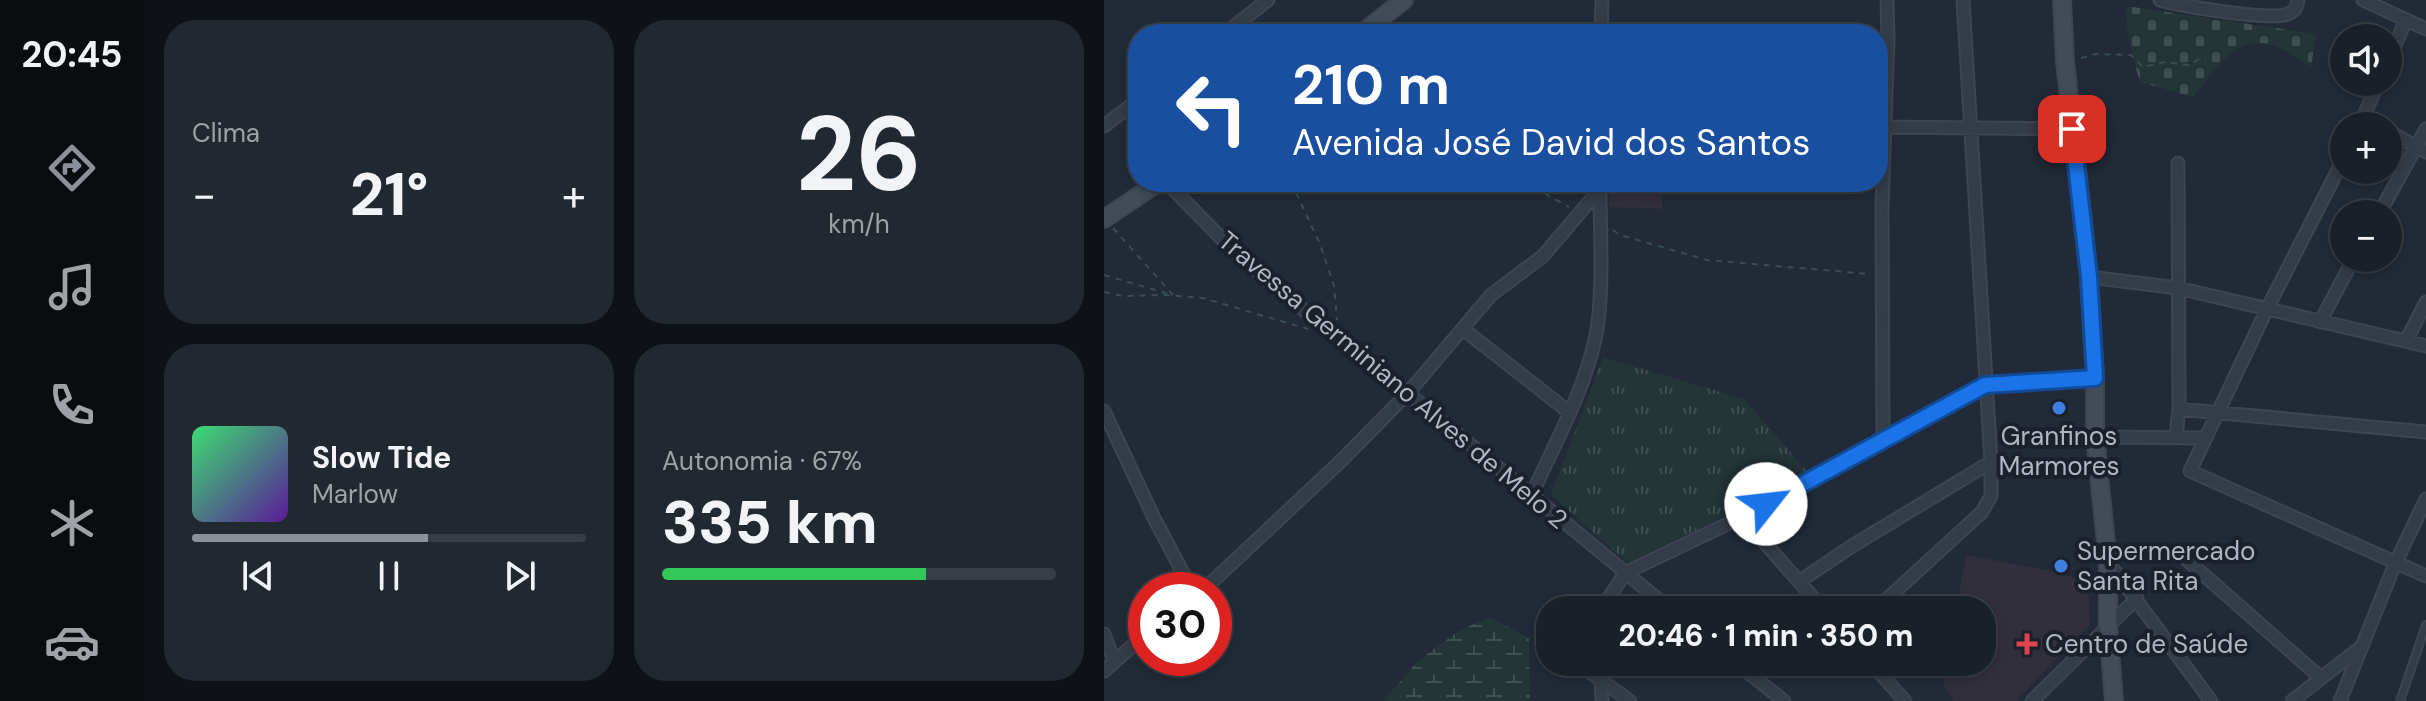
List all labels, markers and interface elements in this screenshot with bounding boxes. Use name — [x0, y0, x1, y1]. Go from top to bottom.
map controls — [2330, 24, 2402, 272]
button: sound — [2330, 24, 2402, 96]
text: 20:45 — [22, 31, 122, 78]
text: 210 m — [1292, 48, 1450, 121]
icon: left — [1160, 56, 1264, 160]
text: 26 — [796, 87, 922, 222]
pin — [2038, 95, 2106, 163]
icon: arrive — [2050, 107, 2094, 151]
button: + — [2330, 112, 2402, 184]
text: Clima — [192, 116, 260, 150]
text: Avenida José David dos Santos — [1292, 119, 1810, 166]
icon: directions — [44, 140, 100, 196]
text: 21° — [350, 155, 428, 234]
text: − — [192, 166, 216, 224]
text: + — [562, 166, 586, 224]
button: − — [2330, 200, 2402, 272]
text: km/h — [828, 207, 890, 241]
street label: Travessa Germiniano Alves de Melo 2 — [1211, 224, 1575, 536]
icon: music — [44, 259, 100, 315]
icon: phone — [44, 377, 100, 433]
marker: Granfinos Marmores — [2050, 399, 2068, 417]
place label: Granfinos Marmores — [1998, 419, 2120, 483]
text: Slow Tide — [312, 438, 451, 477]
text: Autonomia · 67% — [662, 444, 862, 478]
position arrow — [1724, 462, 1808, 546]
text: Marlow — [312, 477, 398, 511]
text: 335 km — [662, 483, 878, 562]
icon: climate — [44, 495, 100, 551]
place label: Supermercado Santa Rita — [2077, 534, 2255, 598]
icon: previous — [236, 554, 280, 598]
icon: pause — [367, 554, 411, 598]
icon: next — [498, 554, 542, 598]
marker: Supermercado Santa Rita — [2052, 557, 2070, 575]
speed limit sign: 30 — [1128, 572, 1232, 676]
icon: car — [44, 614, 100, 670]
text: 20:46 · 1 min · 350 m — [1619, 616, 1913, 655]
place label: Centro de Saúde — [2045, 627, 2248, 661]
marker: Centro de Saúde — [2016, 633, 2038, 655]

